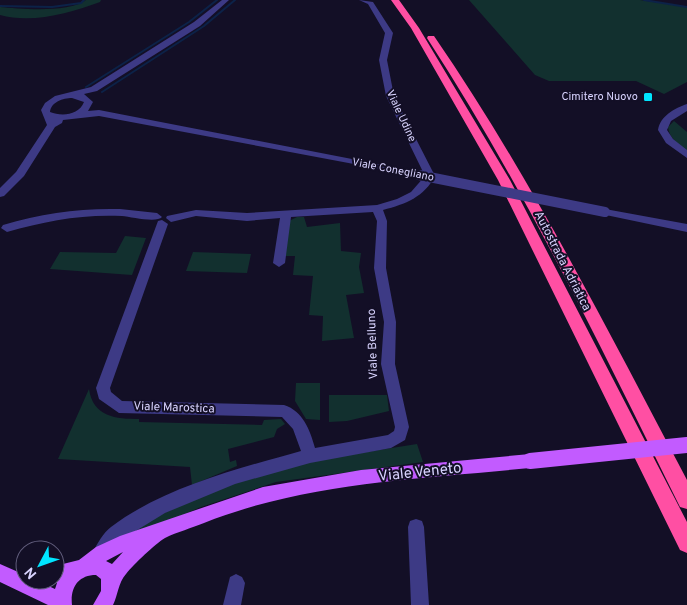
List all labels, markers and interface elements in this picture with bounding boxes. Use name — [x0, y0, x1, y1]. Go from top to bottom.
street label: Viale Udine — [383, 88, 419, 144]
place label: Cimitero Nuovo — [561, 90, 638, 104]
marker: Cimitero Nuovo — [642, 91, 654, 103]
street label: Viale Conegliano — [351, 155, 435, 185]
street label: Autostrada Adriatica — [530, 208, 594, 314]
street label: Viale Belluno — [364, 308, 382, 380]
street label: Viale Marostica — [133, 399, 215, 417]
street label: Viale Veneto — [378, 459, 462, 487]
north arrow — [15, 540, 65, 590]
text: N — [22, 563, 41, 582]

